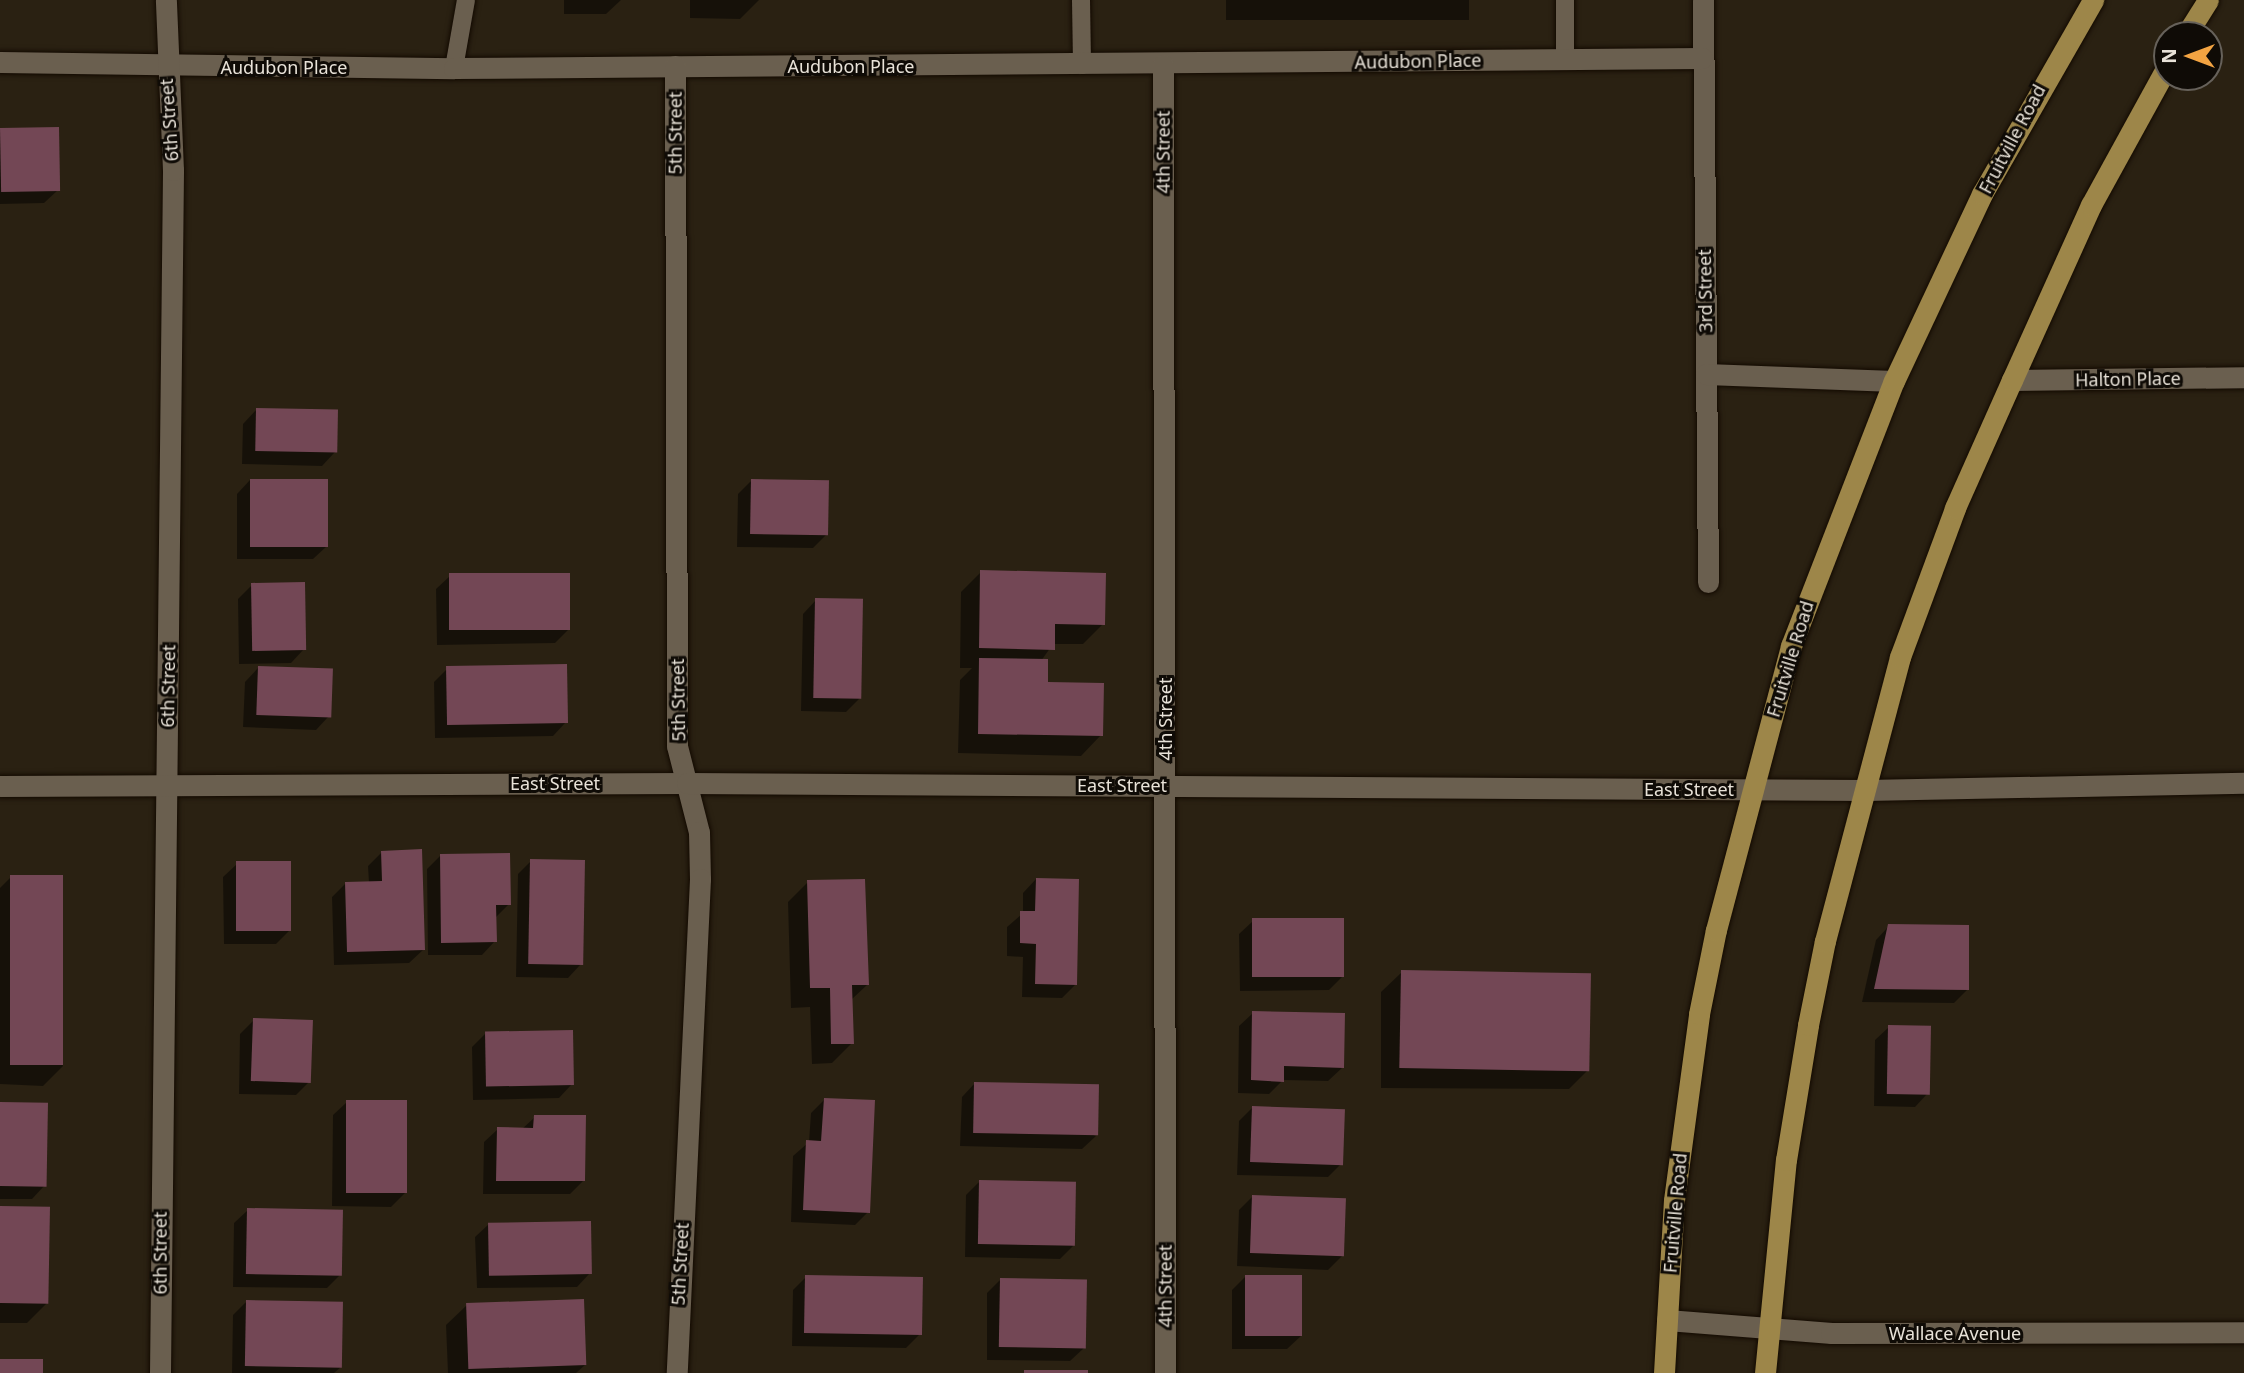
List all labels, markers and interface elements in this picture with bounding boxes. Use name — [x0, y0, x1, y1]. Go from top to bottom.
north arrow — [2153, 21, 2223, 91]
text: N — [2156, 48, 2182, 64]
street label: Audubon Place — [1354, 49, 1482, 73]
street label: Audubon Place — [787, 55, 915, 77]
street label: Audubon Place — [220, 56, 348, 78]
street label: 6th Street — [155, 78, 183, 162]
street label: Fruitville Road — [1974, 81, 2050, 197]
street label: 5th Street — [664, 92, 686, 174]
street label: 4th Street — [1152, 111, 1174, 193]
street label: 3rd Street — [1693, 249, 1717, 333]
street label: Halton Place — [2075, 367, 2181, 391]
street label: Fruitville Road — [1762, 598, 1818, 720]
street label: 6th Street — [156, 644, 180, 728]
street label: 5th Street — [666, 658, 690, 742]
street label: 4th Street — [1154, 678, 1176, 760]
street label: East Street — [510, 772, 600, 794]
street label: East Street — [1077, 774, 1167, 796]
street label: East Street — [1644, 778, 1734, 800]
street label: Fruitville Road — [1659, 1152, 1691, 1274]
street label: 6th Street — [149, 1212, 171, 1294]
street label: 5th Street — [667, 1222, 693, 1306]
street label: 4th Street — [1154, 1245, 1176, 1327]
street label: Wallace Avenue — [1889, 1322, 2021, 1344]

